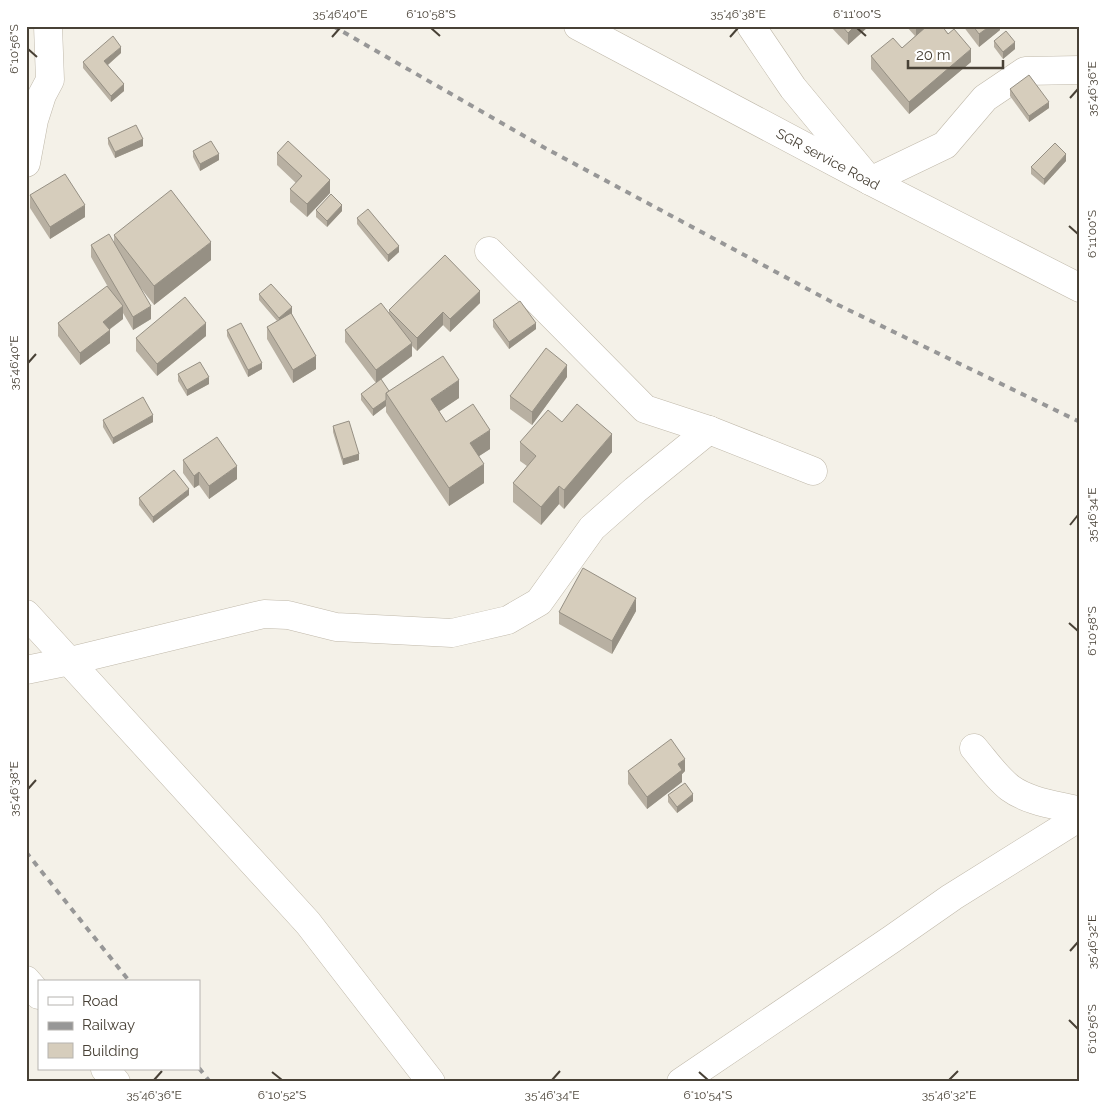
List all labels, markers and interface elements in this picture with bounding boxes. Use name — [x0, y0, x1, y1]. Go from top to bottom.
text: 35°46'40"E — [312, 7, 368, 21]
text: 6°10'58"S — [406, 7, 456, 21]
text: 35°46'38"E — [710, 7, 766, 21]
text: 6°11'00"S — [833, 7, 881, 21]
text: 6°10'56"S — [7, 24, 21, 74]
scale bar — [908, 38, 1004, 70]
text: 20 m — [916, 46, 951, 64]
text: 35°46'36"E — [1085, 61, 1099, 117]
street label: SGR service Road — [774, 125, 882, 193]
text: 6°11'00"S — [1085, 210, 1099, 258]
text: 35°46'40"E — [7, 335, 21, 391]
text: 35°46'34"E — [1085, 488, 1099, 542]
text: 6°10'58"S — [1085, 606, 1099, 656]
text: 35°46'38"E — [7, 761, 21, 817]
text: 35°46'32"E — [1085, 915, 1099, 969]
legend — [38, 980, 200, 1070]
text: Road — [82, 992, 118, 1010]
text: 6°10'56"S — [1085, 1004, 1099, 1054]
text: Railway — [82, 1016, 135, 1034]
text: Building — [82, 1042, 139, 1060]
text: 35°46'36"E — [126, 1088, 182, 1102]
text: 6°10'52"S — [258, 1088, 306, 1102]
text: 35°46'34"E — [525, 1088, 579, 1102]
text: 6°10'54"S — [684, 1088, 732, 1102]
text: 35°46'32"E — [922, 1088, 976, 1102]

